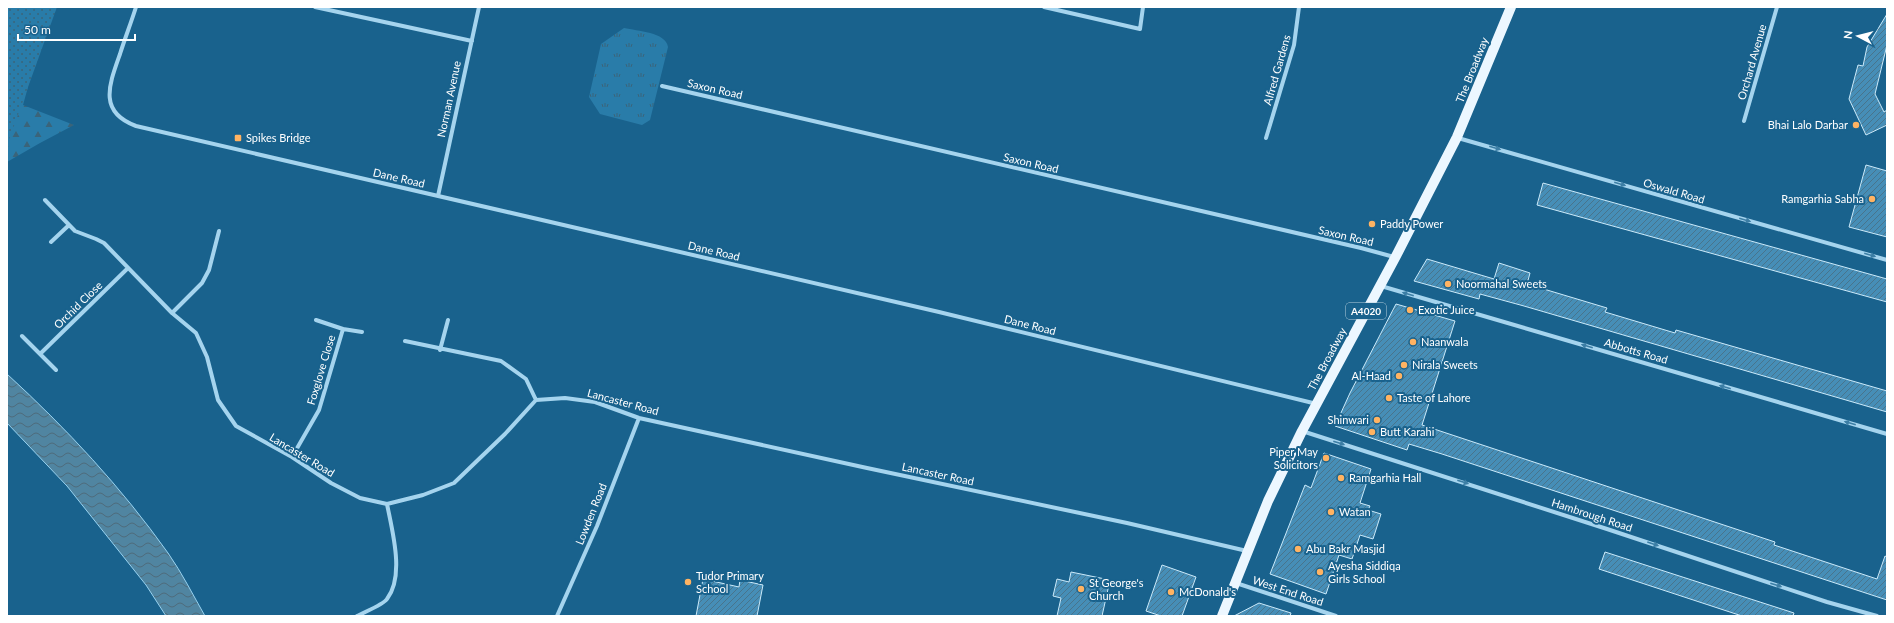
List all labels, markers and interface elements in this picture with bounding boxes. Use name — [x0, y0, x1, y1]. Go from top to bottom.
scale bar — [18, 16, 135, 42]
north arrow — [1838, 16, 1878, 56]
text: 50 m — [24, 22, 51, 37]
street label: Orchard Avenue — [1734, 22, 1769, 101]
text: N — [1841, 30, 1855, 40]
street label: Alfred Gardens — [1260, 33, 1293, 107]
street label: The Broadway — [1453, 35, 1491, 104]
street label: Norman Avenue — [434, 59, 463, 138]
street label: Saxon Road — [686, 76, 744, 101]
place label: Bhai Lalo Darbar — [1768, 118, 1848, 131]
marker: Bhai Lalo Darbar — [1851, 120, 1861, 130]
place label: Spikes Bridge — [246, 131, 311, 144]
marker: Spikes Bridge — [233, 133, 243, 143]
one-way arrow — [1489, 145, 1501, 151]
street label: Saxon Road — [1002, 150, 1060, 175]
street label: Dane Road — [372, 165, 426, 190]
street label: Oswald Road — [1642, 176, 1706, 206]
one-way arrow — [1614, 181, 1626, 187]
place label: Ramgarhia Sabha — [1781, 192, 1864, 205]
marker: Ramgarhia Sabha — [1867, 194, 1877, 204]
place label: Paddy Power — [1380, 217, 1443, 230]
one-way arrow — [1739, 217, 1751, 223]
marker: Paddy Power — [1367, 219, 1377, 229]
street label: Saxon Road — [1317, 223, 1375, 248]
street label: Dane Road — [687, 238, 741, 263]
one-way arrow — [1864, 252, 1876, 258]
place label: Noormahal Sweets — [1456, 277, 1547, 290]
street label: Orchid Close — [51, 278, 105, 331]
marker: Noormahal Sweets — [1443, 279, 1453, 289]
one-way arrow — [1402, 291, 1414, 297]
road number: A4020 — [1346, 303, 1386, 319]
place label: Exotic Juice — [1418, 303, 1475, 316]
marker: Exotic Juice — [1405, 305, 1415, 315]
street label: Dane Road — [1003, 312, 1057, 337]
street label: The Broadway — [1305, 325, 1349, 392]
street label: Foxglove Close — [304, 333, 337, 406]
place label: Naanwala — [1421, 335, 1468, 348]
street label: Abbotts Road — [1603, 335, 1669, 366]
marker: Naanwala — [1408, 337, 1418, 347]
one-way arrow — [1580, 343, 1592, 349]
place label: Nirala Sweets — [1412, 358, 1478, 371]
marker: Nirala Sweets — [1399, 360, 1409, 370]
place label: Al-Haad — [1352, 369, 1391, 382]
marker: Al-Haad — [1394, 371, 1404, 381]
one-way arrow — [1719, 383, 1731, 389]
street label: Lancaster Road — [586, 386, 660, 417]
place label: Taste of Lahore — [1397, 391, 1471, 404]
marker: Taste of Lahore — [1384, 393, 1394, 403]
place label: Shinwari — [1328, 413, 1369, 426]
marker: Shinwari — [1372, 415, 1382, 425]
one-way arrow — [1843, 420, 1855, 426]
place label: Butt Karahi — [1380, 425, 1435, 438]
marker: Butt Karahi — [1367, 427, 1377, 437]
street label: Lancaster Road — [267, 430, 337, 479]
one-way arrow — [1333, 440, 1345, 446]
place label: Piper May Solicitors — [1269, 445, 1318, 471]
marker: Piper May Solicitors — [1321, 453, 1331, 463]
street label: Lancaster Road — [901, 460, 975, 488]
place label: Ramgarhia Hall — [1349, 471, 1421, 484]
marker: Ramgarhia Hall — [1336, 473, 1346, 483]
one-way arrow — [1457, 480, 1469, 486]
street label: Lowden Road — [572, 481, 609, 547]
street label: Hambrough Road — [1550, 495, 1634, 534]
place label: Watan — [1339, 505, 1371, 518]
marker: Watan — [1326, 507, 1336, 517]
one-way arrow — [1647, 541, 1659, 547]
place label: Abu Bakr Masjid — [1306, 542, 1385, 555]
marker: Abu Bakr Masjid — [1293, 544, 1303, 554]
place label: Ayesha Siddiqa Girls School — [1328, 559, 1401, 585]
marker: Ayesha Siddiqa Girls School — [1315, 567, 1325, 577]
place label: Tudor Primary School — [696, 569, 764, 595]
street label: West End Road — [1251, 573, 1325, 608]
place label: St George's Church — [1089, 576, 1144, 602]
marker: Tudor Primary School — [683, 577, 693, 587]
one-way arrow — [1770, 583, 1782, 589]
marker: St George's Church — [1076, 584, 1086, 594]
place label: McDonald's — [1179, 585, 1236, 598]
marker: McDonald's — [1166, 587, 1176, 597]

